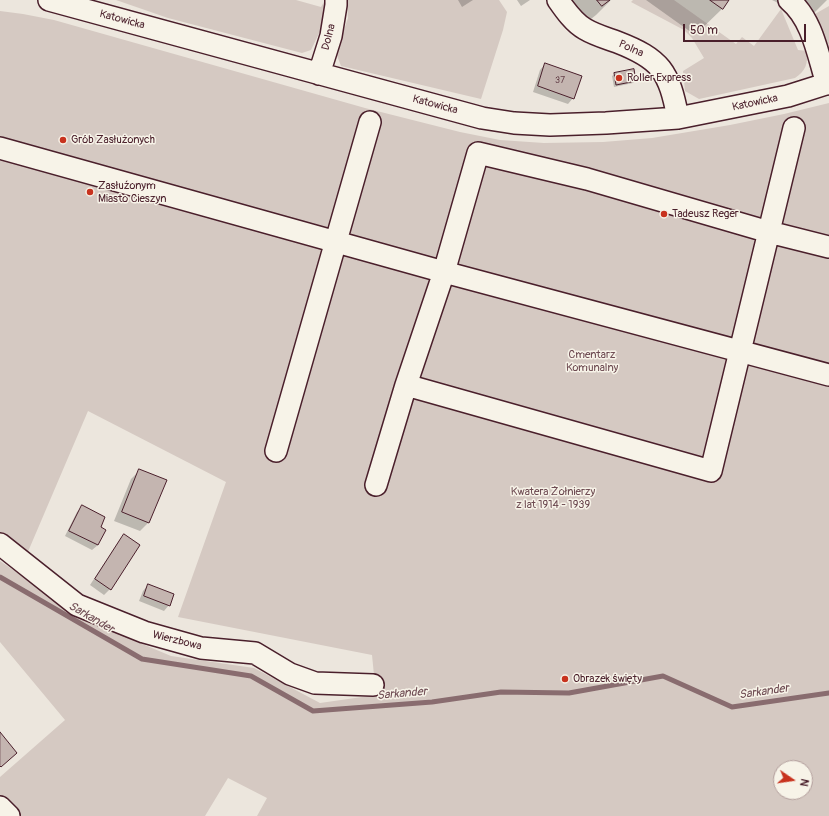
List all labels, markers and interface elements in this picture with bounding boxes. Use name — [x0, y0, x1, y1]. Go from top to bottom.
street label: Katowicka — [98, 8, 146, 32]
scale bar — [685, 16, 808, 42]
street label: Dolna — [319, 22, 339, 52]
text: 50 m — [690, 23, 718, 38]
street label: Polna — [616, 38, 646, 60]
place label: Roller Express — [627, 71, 691, 85]
marker: Roller Express — [614, 73, 624, 83]
house number: 37 — [555, 76, 565, 86]
street label: Katowicka — [731, 92, 779, 114]
street label: Katowicka — [411, 93, 459, 117]
place label: Grób Zasłużonych — [71, 133, 155, 147]
marker: Grób Zasłużonych — [58, 135, 68, 145]
place label: Zasłuźonym Miasto Cieszyn — [98, 179, 166, 205]
marker: Zasłuźonym Miasto Cieszyn — [85, 187, 95, 197]
place label: Tadeusz Reger — [672, 207, 739, 221]
marker: Tadeusz Reger — [659, 209, 669, 219]
park label: Cmentarz Komunalny — [566, 348, 618, 374]
park label: Kwatera Żołnierzy z lat 1914 - 1939 — [511, 485, 595, 511]
water label: Sarkander — [66, 599, 116, 637]
street label: Wierzbowa — [151, 629, 203, 653]
place label: Obrazek święty — [573, 672, 642, 686]
marker: Obrazek święty — [560, 674, 570, 684]
water label: Sarkander — [738, 681, 790, 703]
water label: Sarkander — [376, 685, 428, 703]
north arrow — [773, 760, 813, 800]
text: N — [797, 778, 811, 788]

